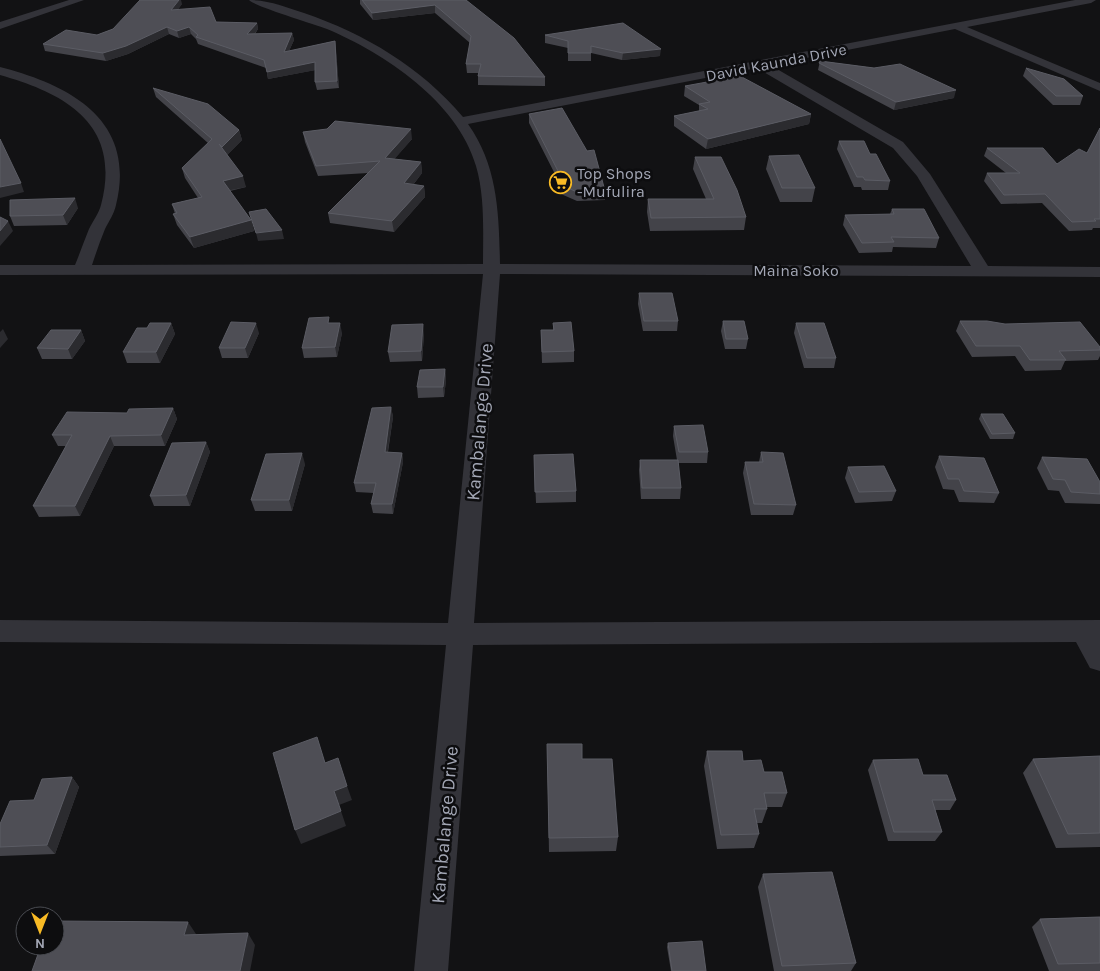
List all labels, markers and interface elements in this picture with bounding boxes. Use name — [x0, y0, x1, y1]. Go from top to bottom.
street label: David Kaunda Drive — [704, 40, 848, 85]
place label: Top Shops -Mufulira — [577, 164, 651, 201]
supermarket icon: Top Shops -Mufulira — [549, 170, 573, 194]
street label: Maina Soko — [753, 261, 839, 280]
street label: Kambalange Drive — [462, 342, 498, 502]
street label: Kambalange Drive — [427, 745, 463, 905]
north arrow — [15, 906, 65, 956]
text: N — [35, 935, 45, 952]

